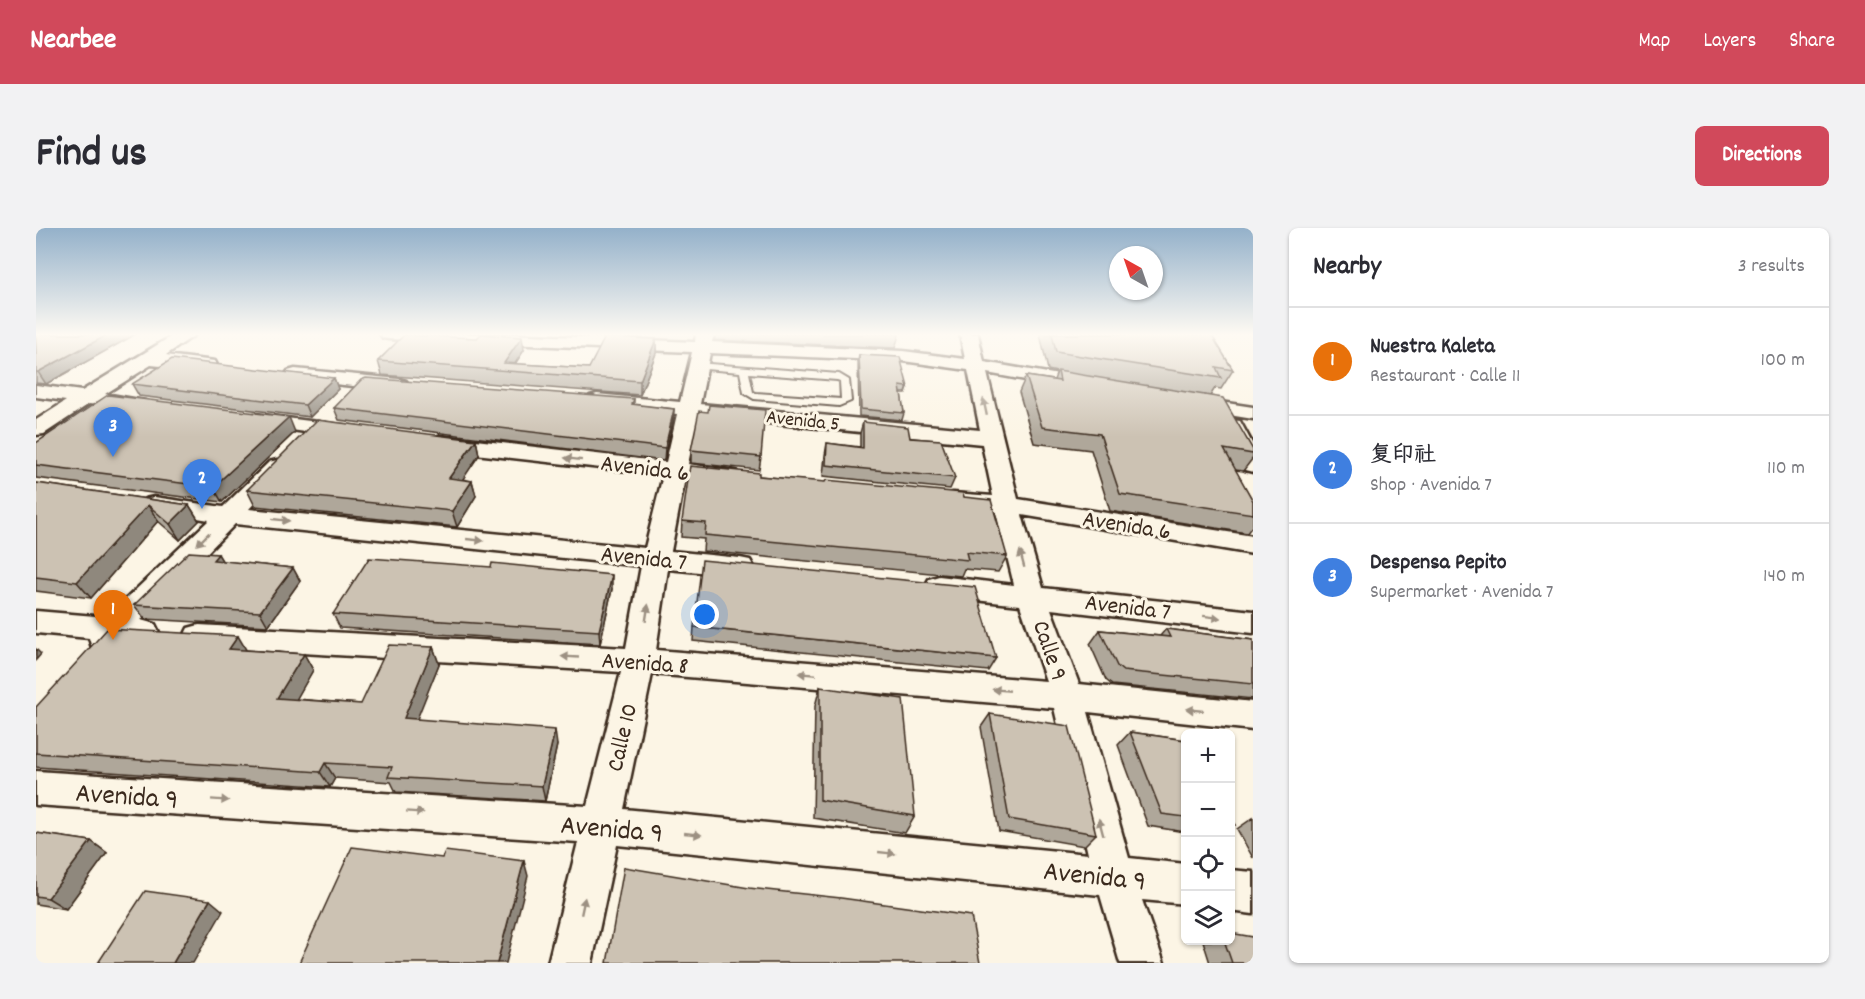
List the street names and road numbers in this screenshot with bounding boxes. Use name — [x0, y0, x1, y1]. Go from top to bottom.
street label: Avenida 5 — [765, 404, 841, 440]
street label: Avenida 6 — [598, 448, 691, 492]
street label: Avenida 6 — [1080, 503, 1173, 551]
street label: Avenida 7 — [599, 539, 688, 581]
street label: Avenida 7 — [1083, 587, 1173, 631]
street label: Calle 9 — [1022, 616, 1074, 686]
street label: Avenida 8 — [600, 645, 689, 685]
street label: Calle 10 — [600, 700, 648, 775]
street label: Avenida 9 — [74, 775, 179, 823]
street label: Avenida 9 — [559, 808, 665, 856]
street label: Avenida 9 — [1041, 854, 1148, 904]

